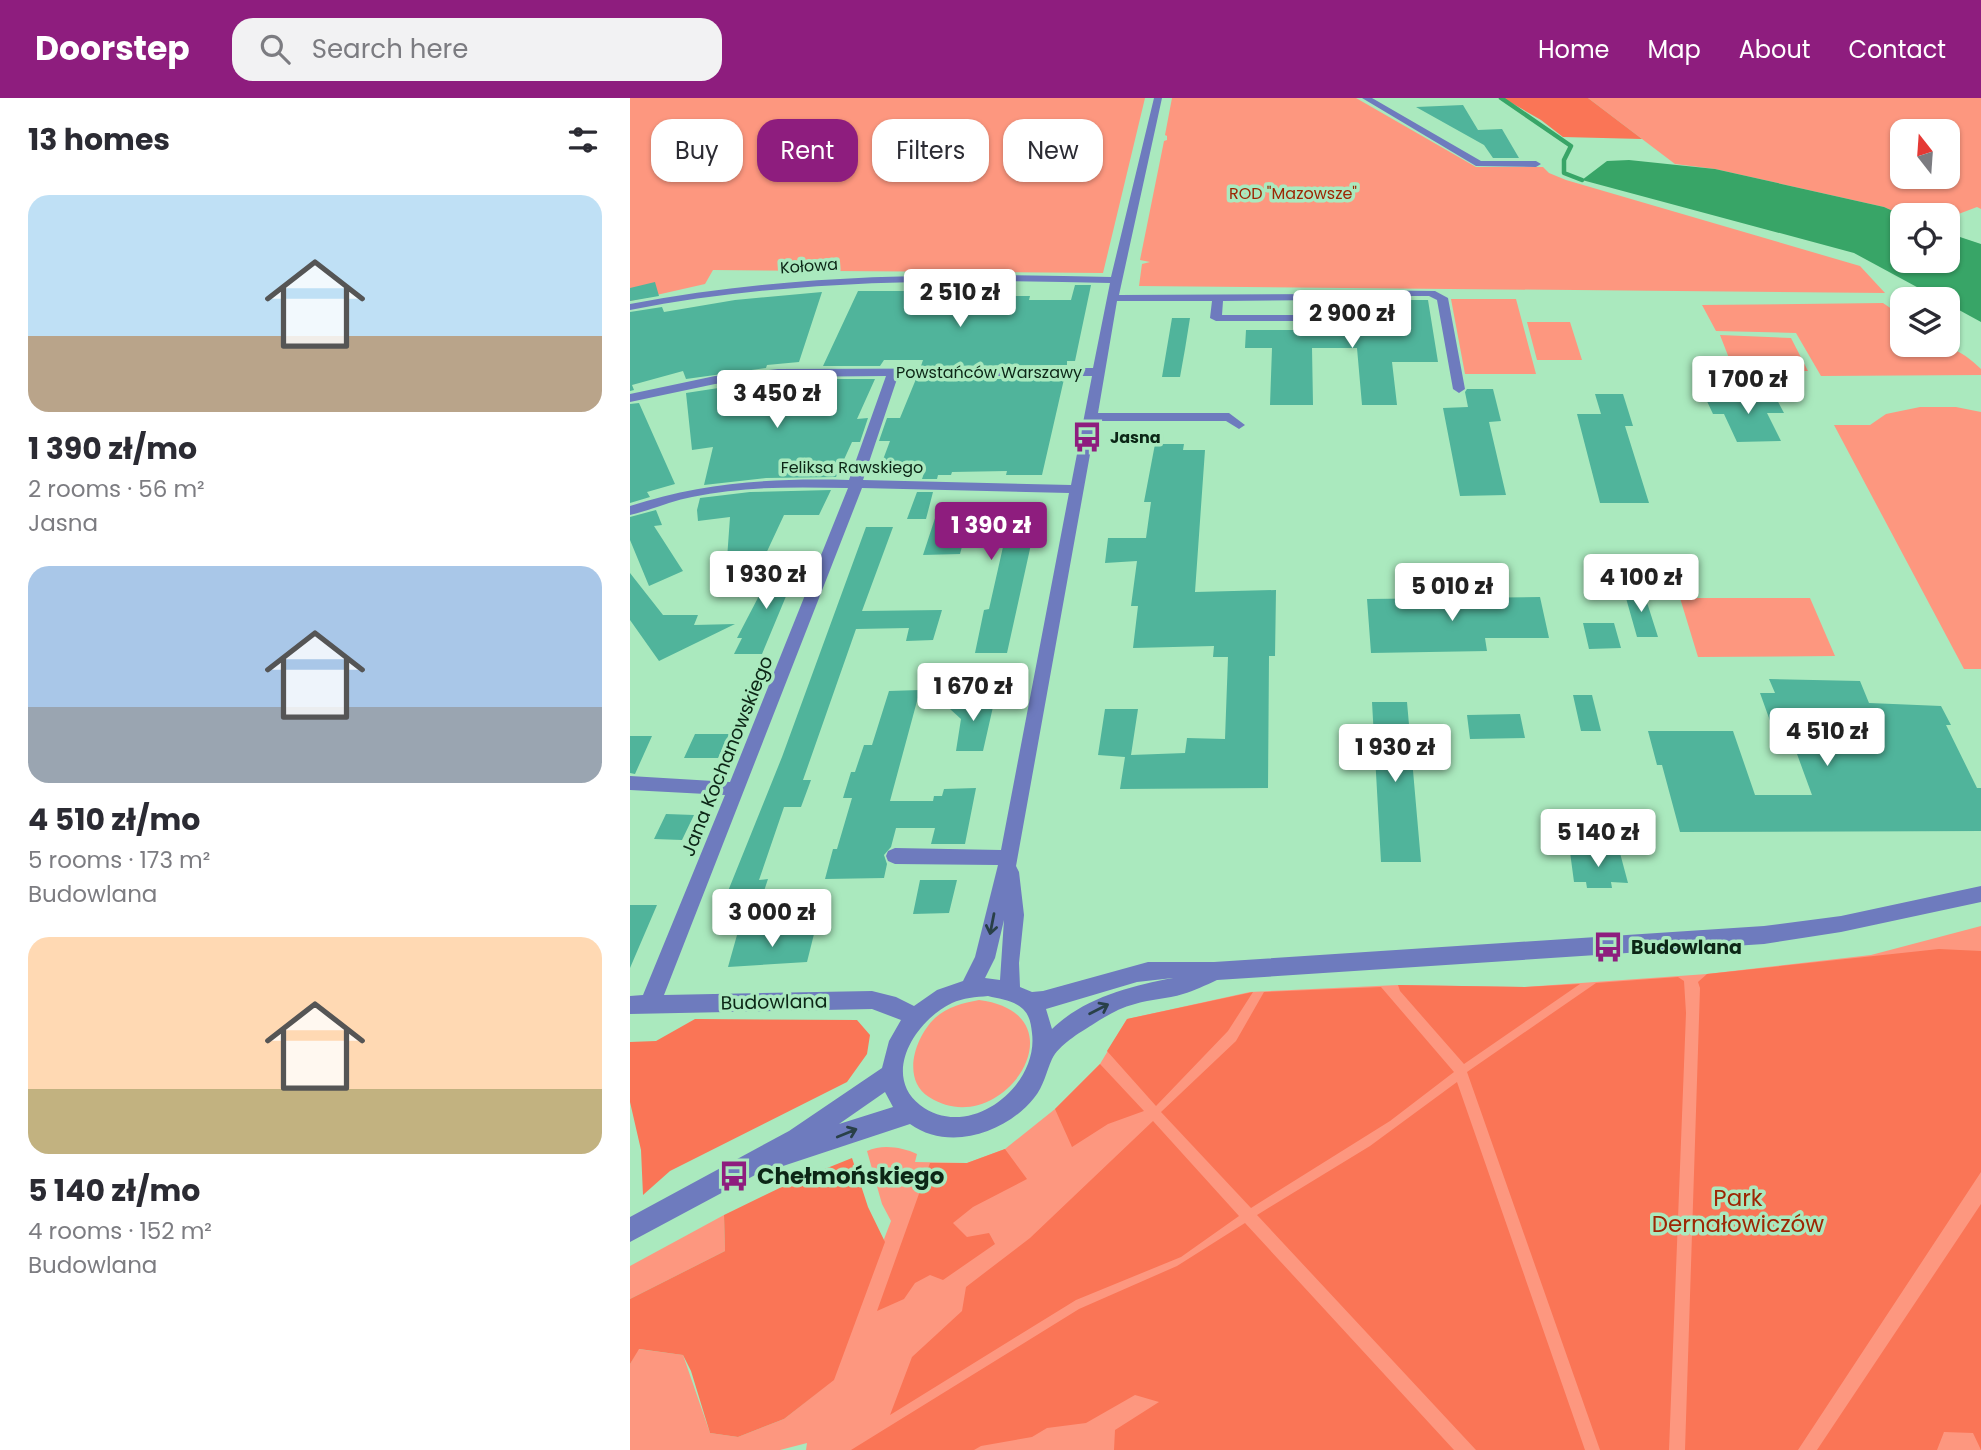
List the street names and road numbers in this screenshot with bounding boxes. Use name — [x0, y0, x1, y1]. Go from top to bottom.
street label: Kołowa — [779, 253, 839, 279]
street label: Powstańców Warszawy — [896, 361, 1082, 384]
street label: Feliksa Rawskiego — [781, 456, 923, 479]
street label: Jana Kochanowskiego — [674, 652, 780, 860]
street label: Budowlana — [720, 988, 828, 1016]

